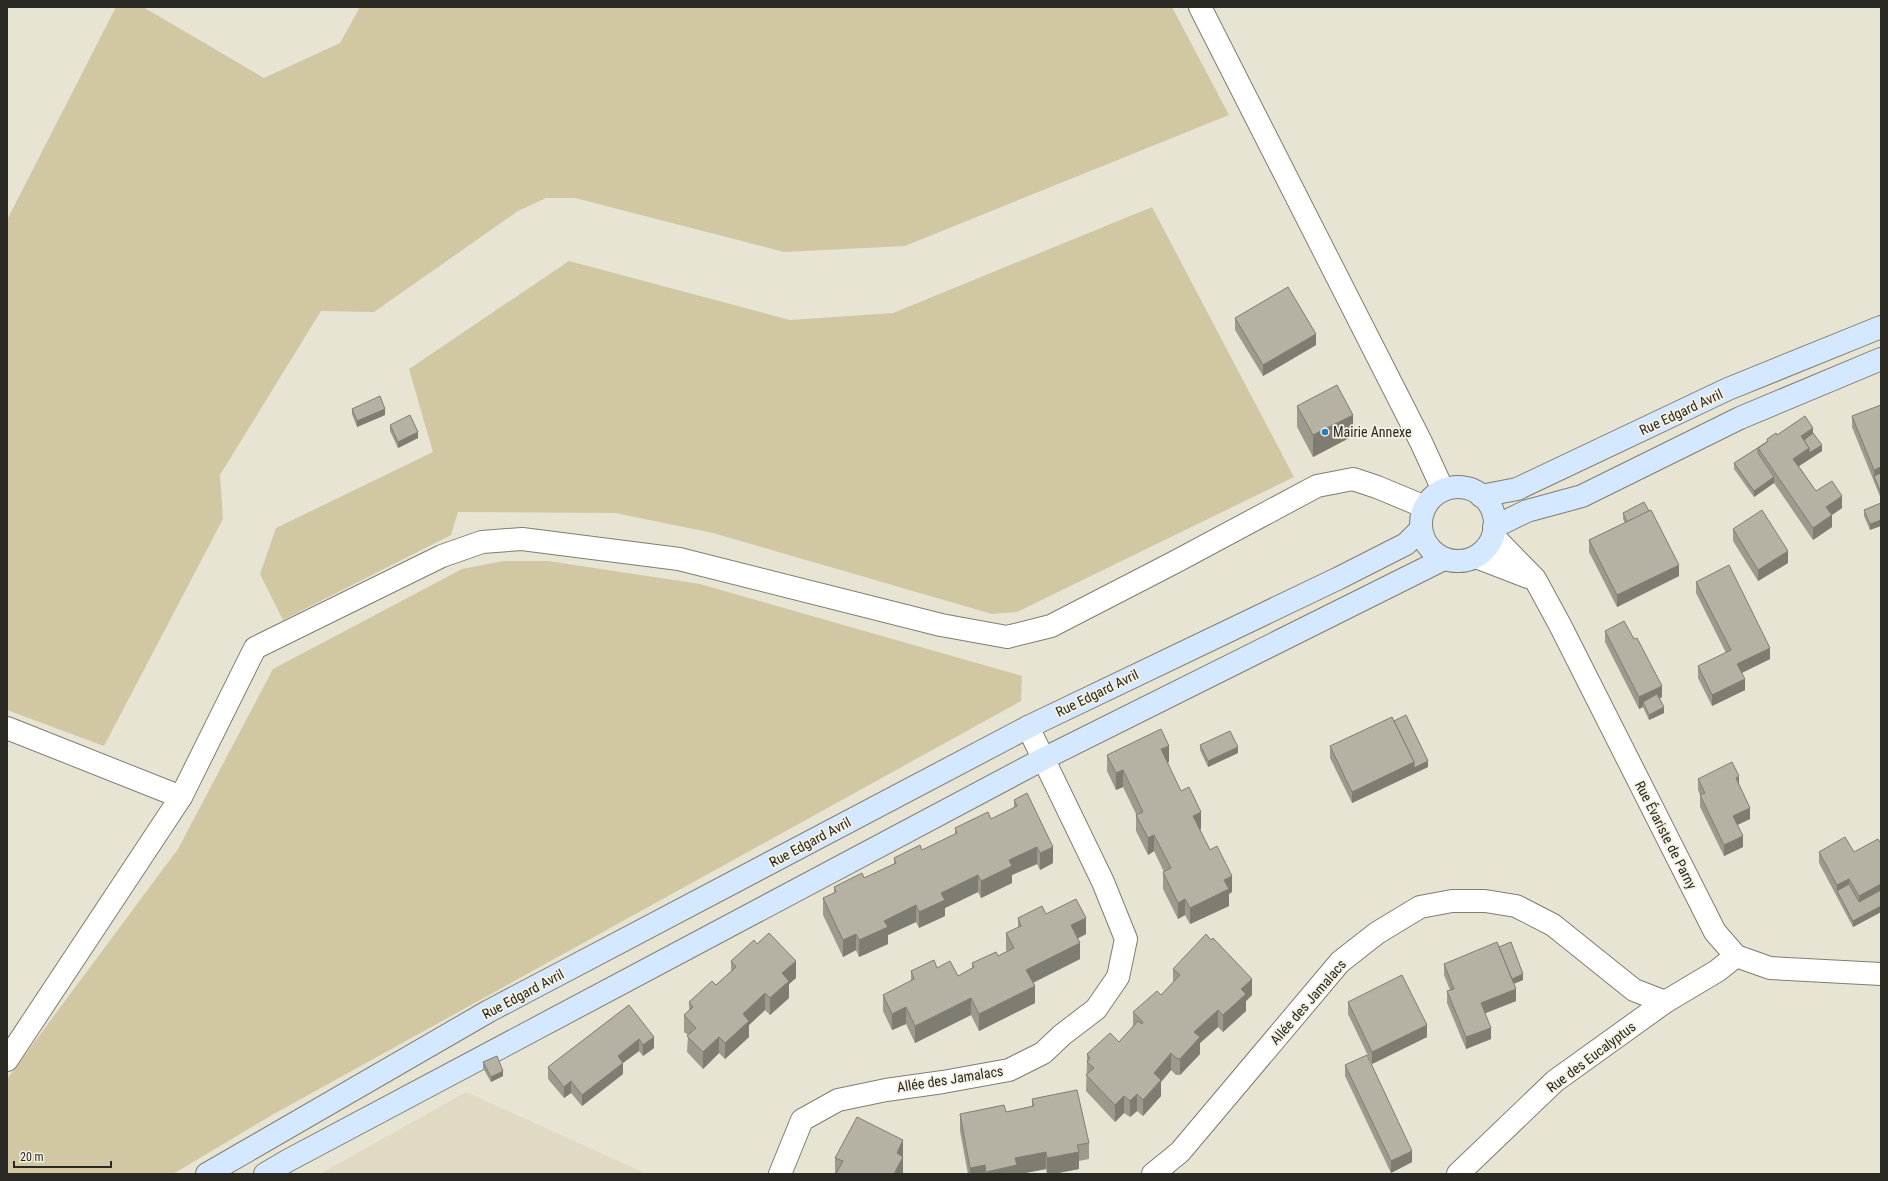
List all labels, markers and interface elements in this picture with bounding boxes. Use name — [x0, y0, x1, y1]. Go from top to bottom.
street label: Rue Edgard Avril — [1637, 386, 1725, 438]
place label: Mairie Annexe — [1333, 424, 1412, 440]
marker: Mairie Annexe — [1320, 427, 1330, 437]
street label: Rue Edgard Avril — [1053, 666, 1141, 720]
street label: Rue Évariste de Parny — [1632, 778, 1701, 892]
street label: Rue Edgard Avril — [766, 814, 854, 870]
street label: Allée des Jamalacs — [1267, 956, 1349, 1048]
street label: Rue Edgard Avril — [479, 966, 567, 1022]
street label: Rue des Eucalyptus — [1543, 1018, 1639, 1096]
street label: Allée des Jamalacs — [896, 1063, 1004, 1095]
scale bar — [14, 1143, 111, 1169]
text: 20 m — [20, 1150, 44, 1164]

